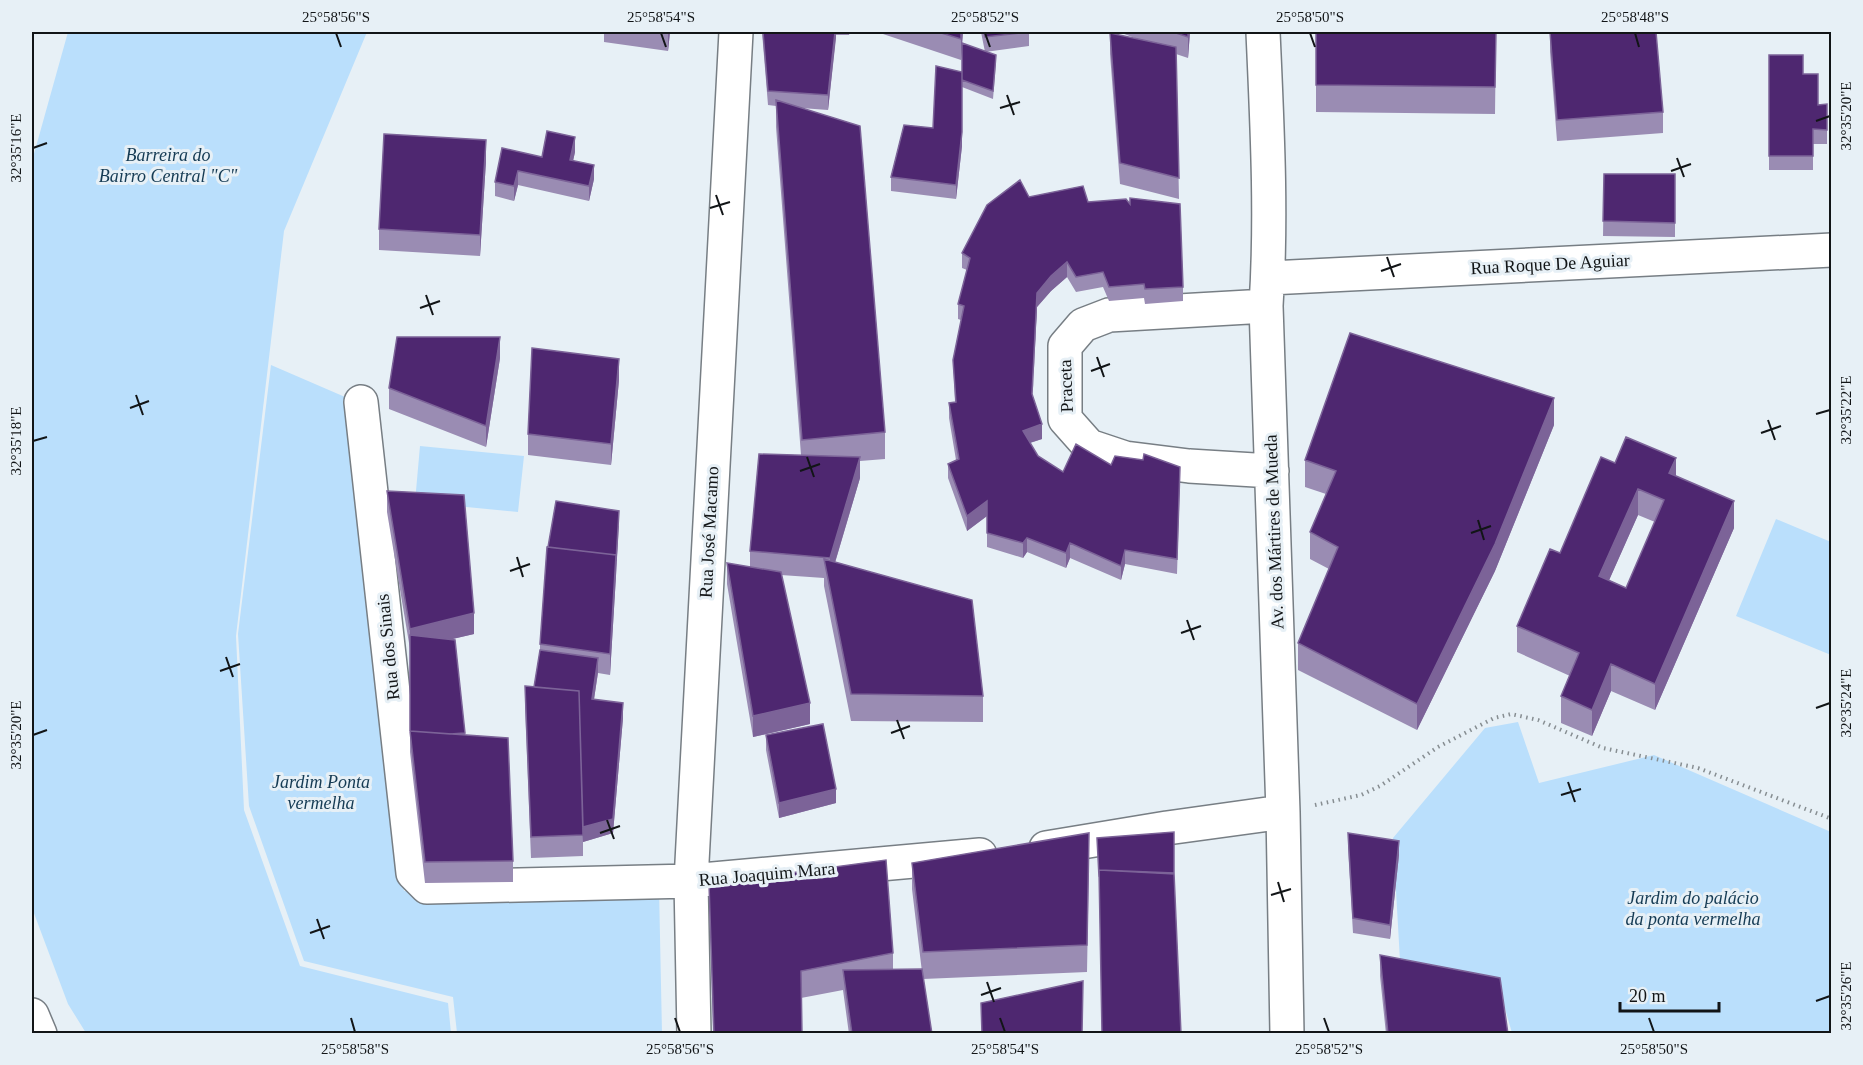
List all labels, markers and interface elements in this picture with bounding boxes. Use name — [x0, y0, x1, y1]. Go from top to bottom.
text: 25°58'56"S — [302, 9, 370, 25]
text: 25°58'54"S — [627, 9, 695, 25]
text: 25°58'52"S — [951, 9, 1019, 25]
text: 25°58'50"S — [1276, 9, 1344, 25]
text: 25°58'48"S — [1601, 9, 1669, 25]
text: 32°35'20"E — [1838, 82, 1854, 151]
text: 32°35'16"E — [8, 114, 24, 183]
park label: Barreira do Bairro Central "C" — [99, 145, 238, 186]
street label: Rua Roque De Aguiar — [1470, 250, 1630, 278]
street label: Praceta — [1055, 359, 1077, 413]
text: 32°35'22"E — [1838, 376, 1854, 445]
text: 32°35'18"E — [8, 407, 24, 476]
street label: Av. dos Mártires de Mueda — [1261, 434, 1287, 630]
street label: Rua José Macamo — [696, 466, 722, 598]
street label: Rua dos Sinais — [372, 593, 404, 701]
text: 32°35'24"E — [1838, 669, 1854, 738]
text: 32°35'20"E — [8, 701, 24, 770]
park label: Jardim Ponta vermelha — [272, 772, 370, 813]
street label: Rua Joaquim Mara — [698, 858, 836, 890]
park label: Jardim do palácio da ponta vermelha — [1626, 888, 1760, 929]
text: 32°35'26"E — [1838, 962, 1854, 1031]
scale bar — [1620, 975, 1719, 1013]
text: 20 m — [1629, 986, 1666, 1006]
text: 25°58'58"S — [321, 1041, 389, 1057]
text: 25°58'56"S — [646, 1041, 714, 1057]
text: 25°58'54"S — [971, 1041, 1039, 1057]
text: 25°58'52"S — [1295, 1041, 1363, 1057]
text: 25°58'50"S — [1620, 1041, 1688, 1057]

